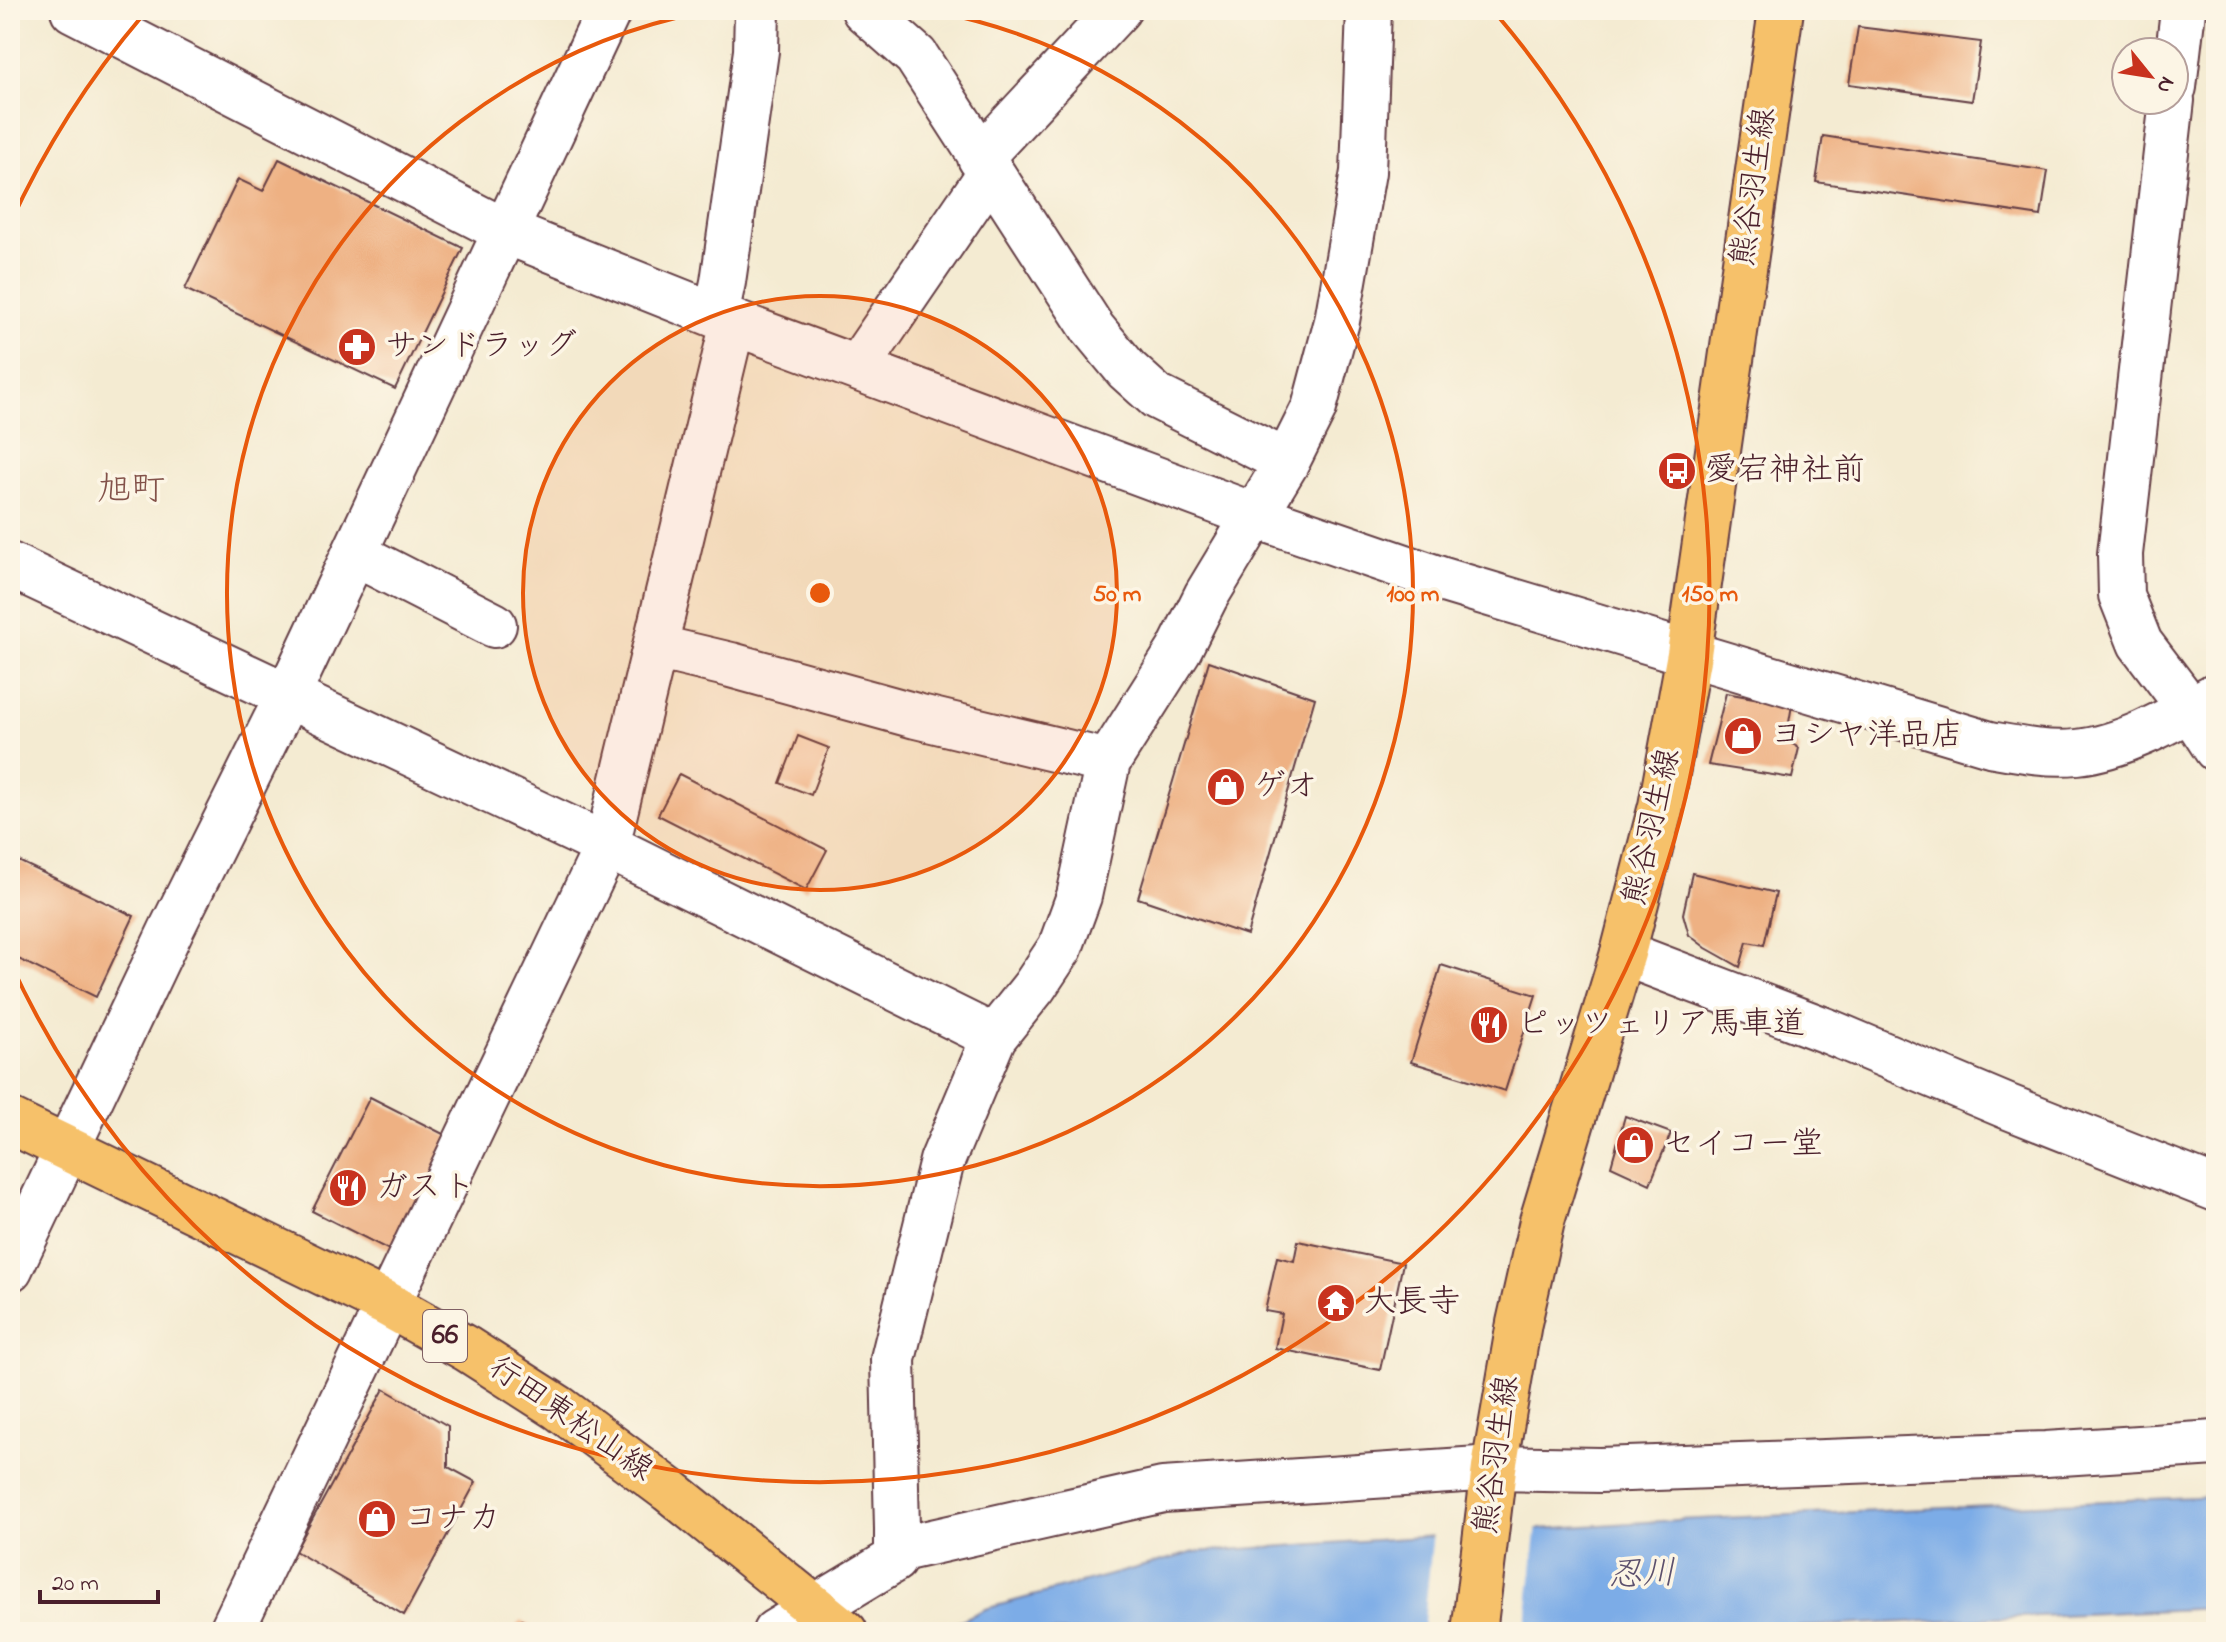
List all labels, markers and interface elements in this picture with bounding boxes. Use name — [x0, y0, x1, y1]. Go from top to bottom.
north arrow — [2110, 36, 2190, 116]
text: N — [2147, 70, 2182, 99]
street label: 熊谷羽生線 — [1721, 105, 1789, 269]
place label: サンドラッグ — [385, 324, 577, 371]
pharmacy icon: サンドラッグ — [336, 326, 378, 368]
place label: 愛宕神社前 — [1705, 448, 1865, 495]
bus stop icon: 愛宕神社前 — [1656, 450, 1698, 492]
district label: 旭町 — [97, 466, 165, 516]
text: 50 m — [1093, 578, 1142, 613]
text: 100 m — [1387, 578, 1440, 613]
text: 150 m — [1682, 578, 1739, 613]
centre of rings — [806, 579, 834, 607]
place label: ヨシヤ洋品店 — [1771, 713, 1963, 760]
shop icon: ヨシヤ洋品店 — [1722, 715, 1764, 757]
street label: 熊谷羽生線 — [1612, 744, 1694, 910]
place label: ゲオ — [1254, 764, 1318, 811]
shop icon: ゲオ — [1205, 766, 1247, 808]
place label: ピッツェリア馬車道 — [1517, 1002, 1805, 1049]
restaurant icon: ピッツェリア馬車道 — [1468, 1004, 1510, 1046]
place label: セイコー堂 — [1663, 1122, 1823, 1169]
shop icon: セイコー堂 — [1614, 1124, 1656, 1166]
place label: ガスト — [376, 1165, 475, 1212]
restaurant icon: ガスト — [327, 1167, 369, 1209]
place label: 大長寺 — [1364, 1280, 1460, 1327]
temple icon: 大長寺 — [1315, 1282, 1357, 1324]
road number: 66 — [423, 1310, 467, 1362]
street label: 行田東松山線 — [478, 1346, 662, 1494]
street label: 熊谷羽生線 — [1464, 1373, 1532, 1537]
place label: コナカ — [405, 1496, 501, 1543]
shop icon: コナカ — [356, 1498, 398, 1540]
water label: 忍川 — [1607, 1550, 1677, 1602]
scale bar — [40, 1554, 158, 1604]
text: 20 m — [52, 1567, 99, 1602]

